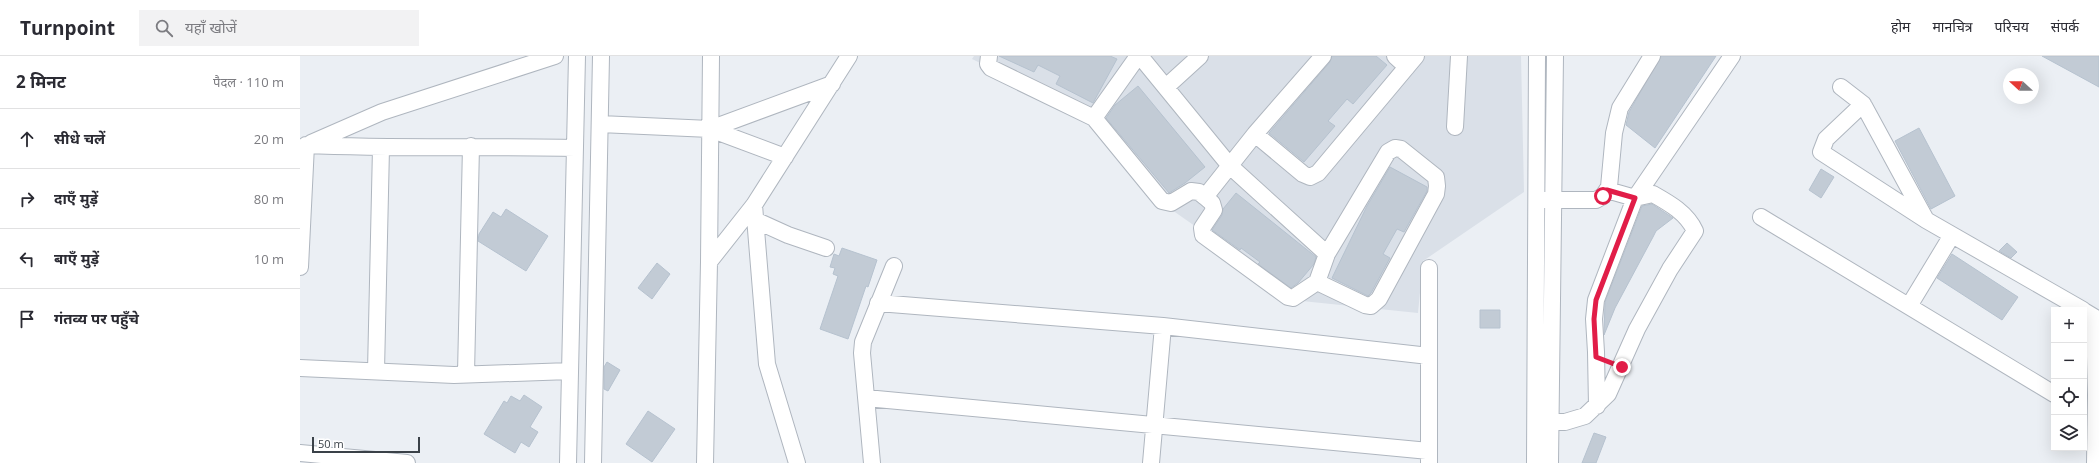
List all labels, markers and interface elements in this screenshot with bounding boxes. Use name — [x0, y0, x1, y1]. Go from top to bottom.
search box — [139, 10, 419, 46]
text: Turnpoint — [20, 15, 115, 41]
icon: search — [153, 17, 175, 39]
text: यहाँ खोजें — [185, 17, 237, 37]
text: होम — [1891, 17, 1910, 36]
text: मानचित्र — [1932, 17, 1973, 36]
text: परिचय — [1995, 17, 2029, 36]
text: संपर्क — [2051, 17, 2079, 36]
north arrow — [2003, 68, 2039, 104]
text: 2 मिनट — [16, 70, 66, 93]
text: पैदल · 110 m — [213, 73, 284, 91]
icon: ahead — [16, 128, 38, 150]
text: सीधे चलें — [54, 128, 105, 148]
text: 20 m — [254, 130, 284, 148]
route start — [1594, 187, 1612, 205]
icon: right — [16, 188, 38, 210]
text: दाएँ मुड़ें — [54, 188, 98, 208]
text: 80 m — [254, 190, 284, 208]
icon: left — [16, 248, 38, 270]
text: बाएँ मुड़ें — [54, 248, 99, 268]
text: 10 m — [254, 250, 284, 268]
map controls — [2051, 307, 2087, 451]
button: + — [2051, 307, 2087, 343]
icon: arrive — [16, 308, 38, 330]
text: गंतव्य पर पहुँचे — [54, 308, 139, 328]
button: − — [2051, 343, 2087, 379]
route end — [1613, 358, 1631, 376]
button: locate — [2051, 379, 2087, 415]
button: layers — [2051, 415, 2087, 451]
scale bar — [312, 435, 420, 454]
text: 50 m — [318, 436, 344, 451]

